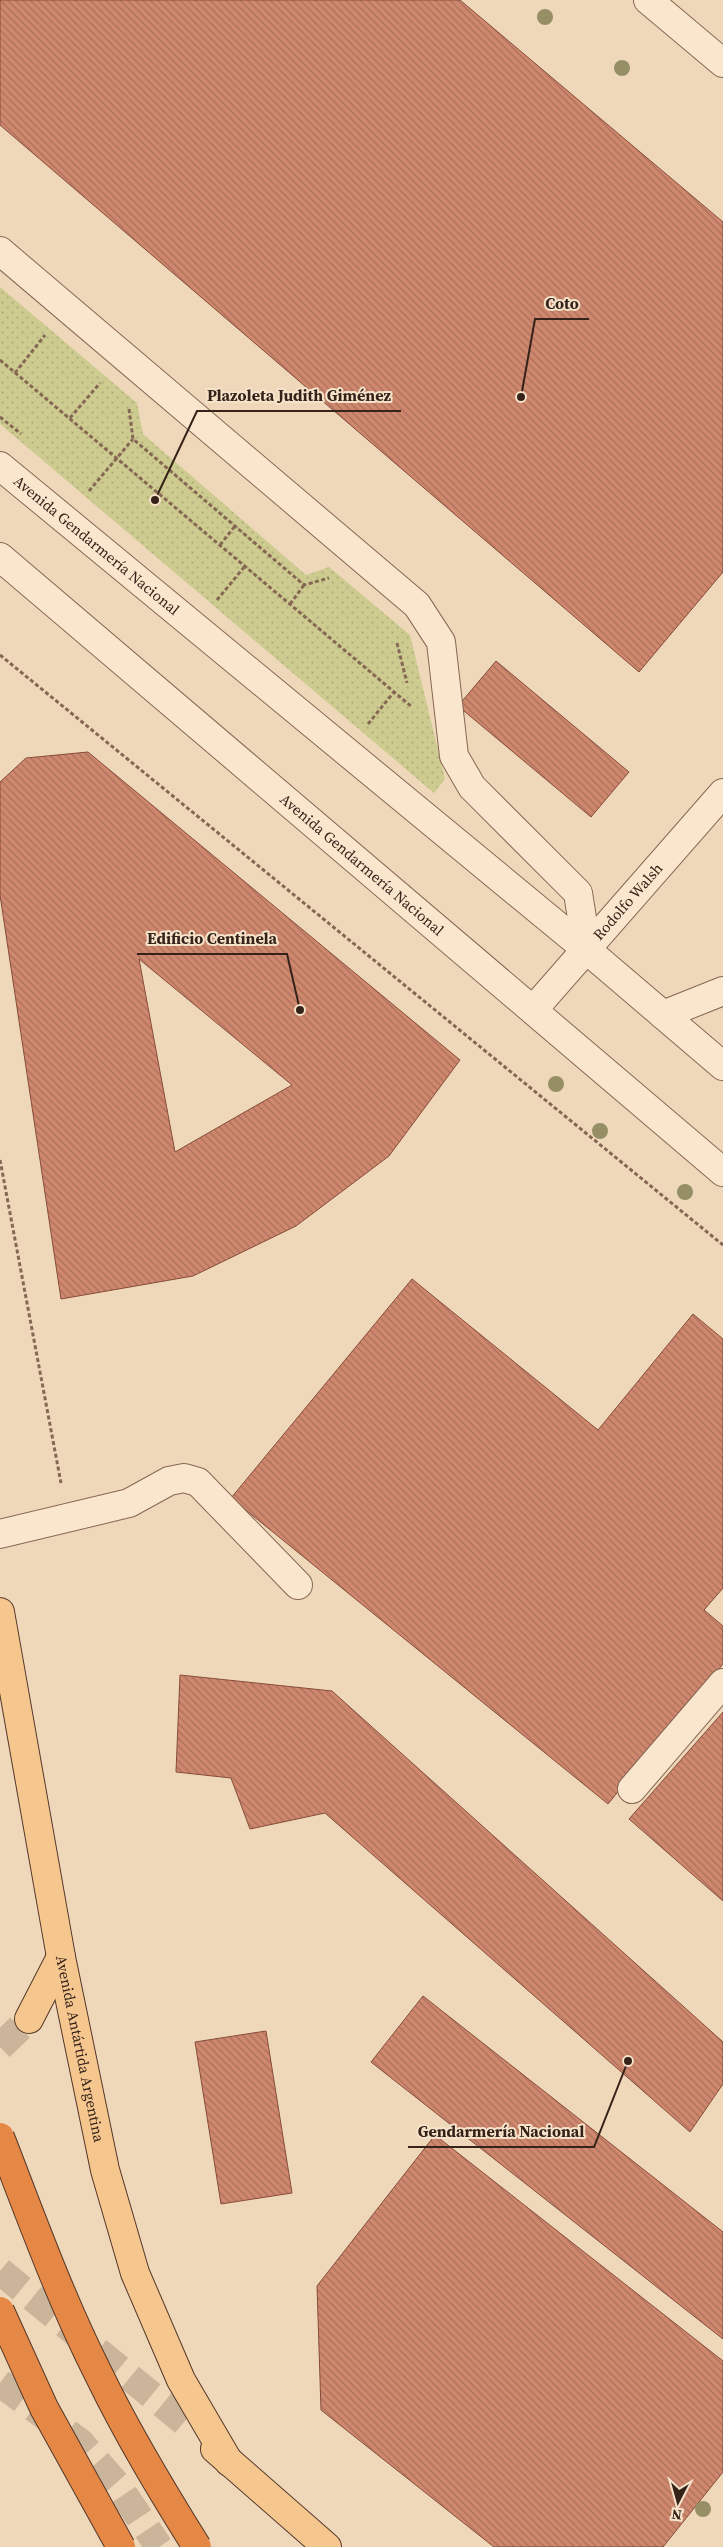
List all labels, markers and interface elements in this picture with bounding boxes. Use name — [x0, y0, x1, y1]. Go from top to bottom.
callout: Coto — [535, 288, 589, 319]
text: Coto — [545, 292, 579, 314]
callout: Plazoleta Judith Giménez — [197, 380, 401, 411]
text: Plazoleta Judith Giménez — [207, 384, 392, 406]
street label: Avenida Gendarmería Nacional — [9, 470, 185, 620]
street label: Avenida Gendarmería Nacional — [276, 789, 449, 941]
street label: Rodolfo Walsh — [588, 858, 667, 944]
callout: Edificio Centinela — [137, 923, 287, 954]
text: Edificio Centinela — [147, 927, 277, 949]
street label: Avenida Antártida Argentina — [51, 1953, 110, 2144]
callout: Gendarmería Nacional — [408, 2116, 594, 2147]
text: Gendarmería Nacional — [418, 2120, 584, 2142]
north arrow — [653, 2477, 703, 2527]
text: N — [671, 2504, 683, 2525]

